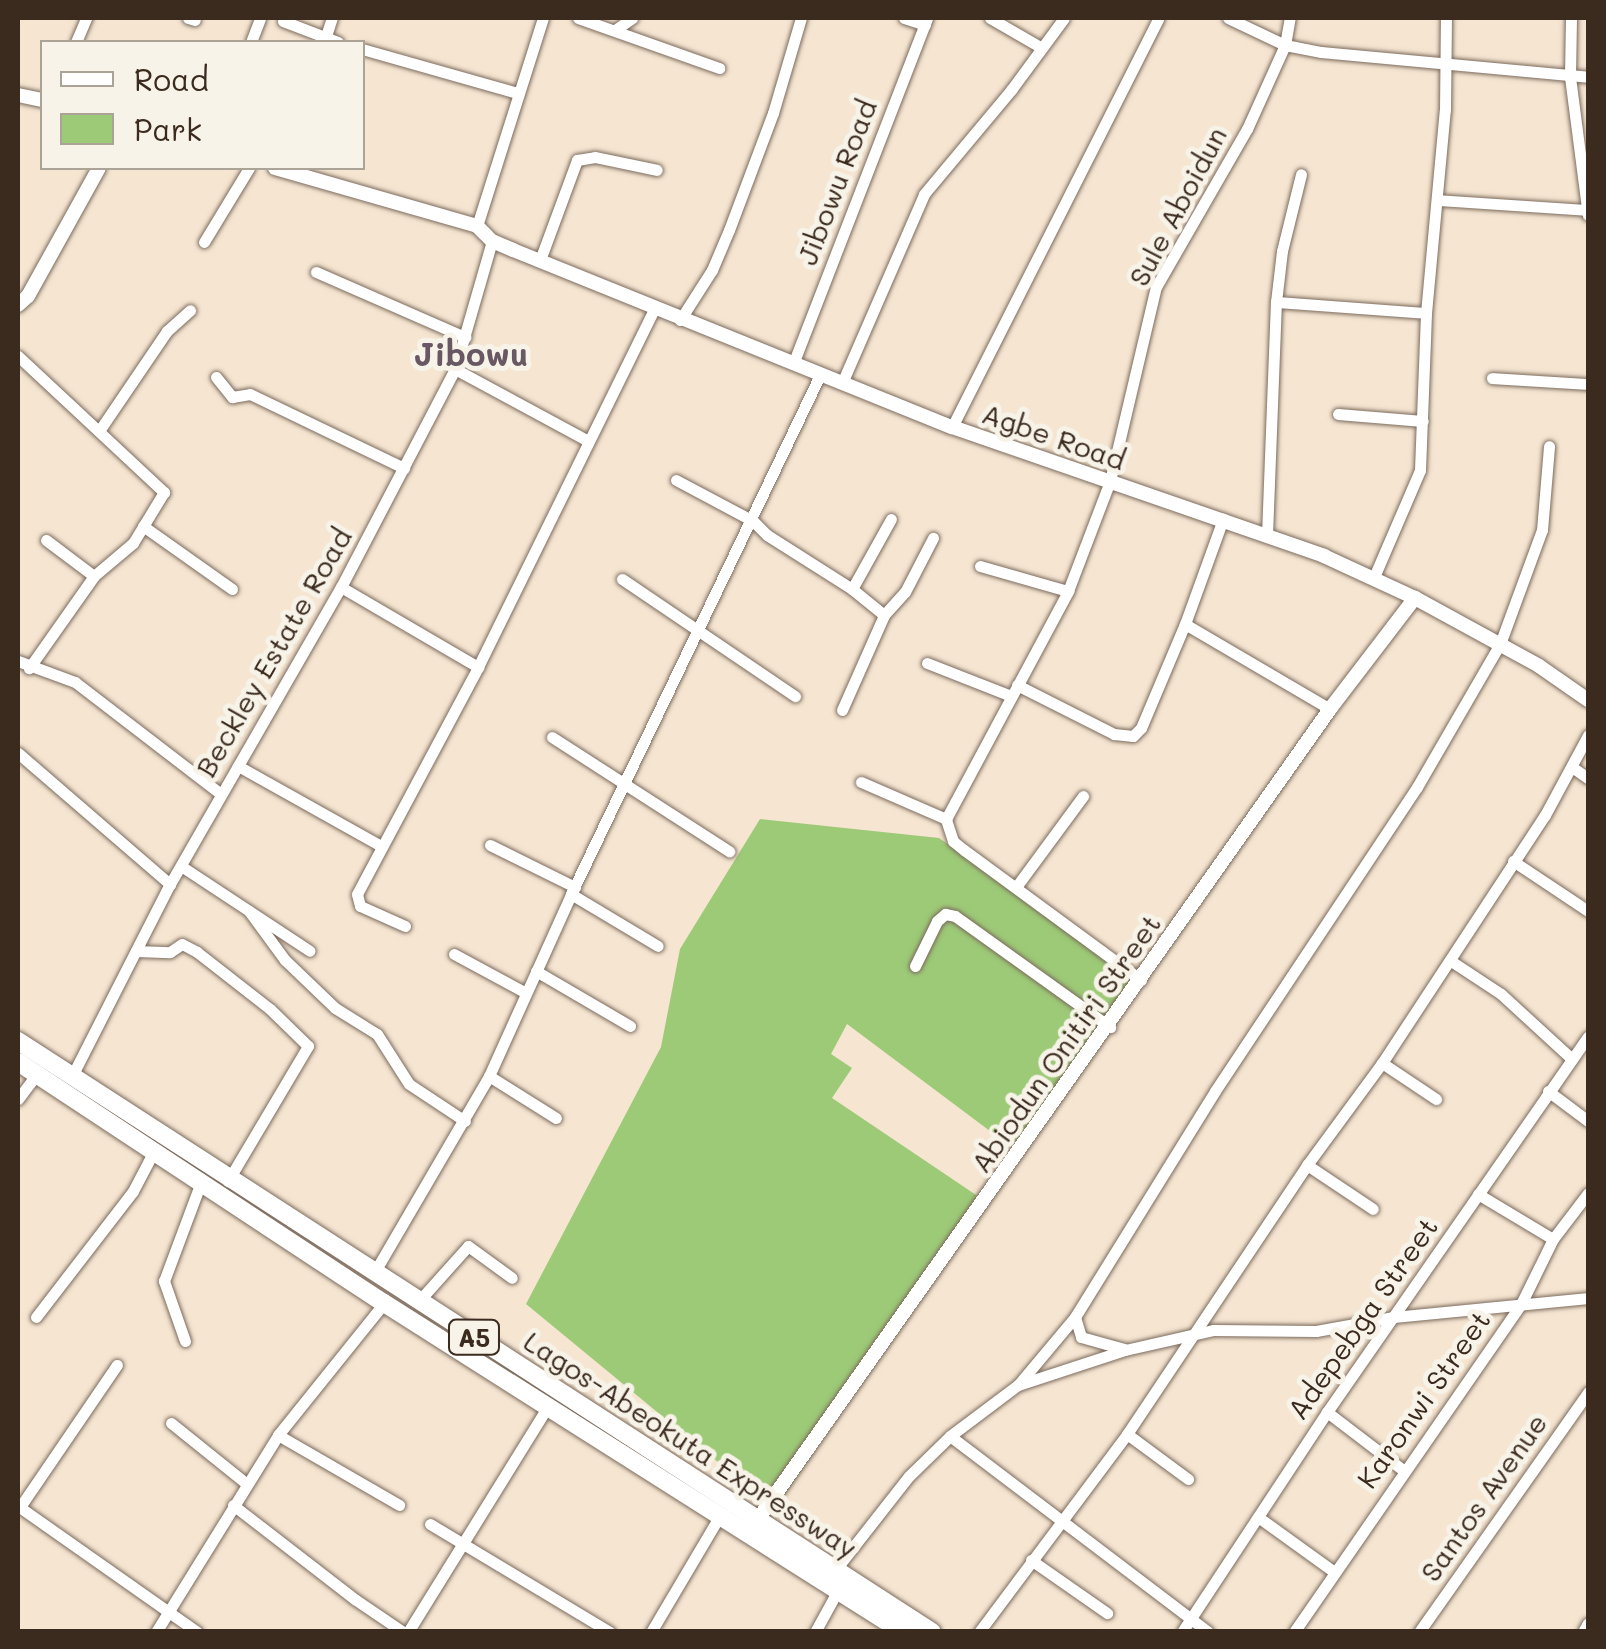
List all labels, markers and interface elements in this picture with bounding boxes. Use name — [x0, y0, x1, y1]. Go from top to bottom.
legend — [40, 40, 365, 170]
text: Road — [134, 59, 209, 99]
street label: Jibowu Road — [789, 95, 883, 269]
text: Park — [134, 109, 202, 149]
street label: Sule Aboidun — [1121, 121, 1233, 291]
district label: Jibowu — [414, 334, 528, 372]
street label: Agbe Road — [978, 396, 1130, 476]
street label: Beckley Estate Road — [188, 522, 358, 782]
street label: Abiodun Onitiri Street — [963, 907, 1167, 1179]
street label: Adepebga Street — [1280, 1211, 1444, 1425]
street label: Karonwi Street — [1349, 1304, 1497, 1494]
road number: A5 — [446, 1317, 502, 1357]
street label: Lagos-Abeokuta Expressway — [518, 1324, 864, 1564]
street label: Santos Avenue — [1413, 1407, 1553, 1587]

